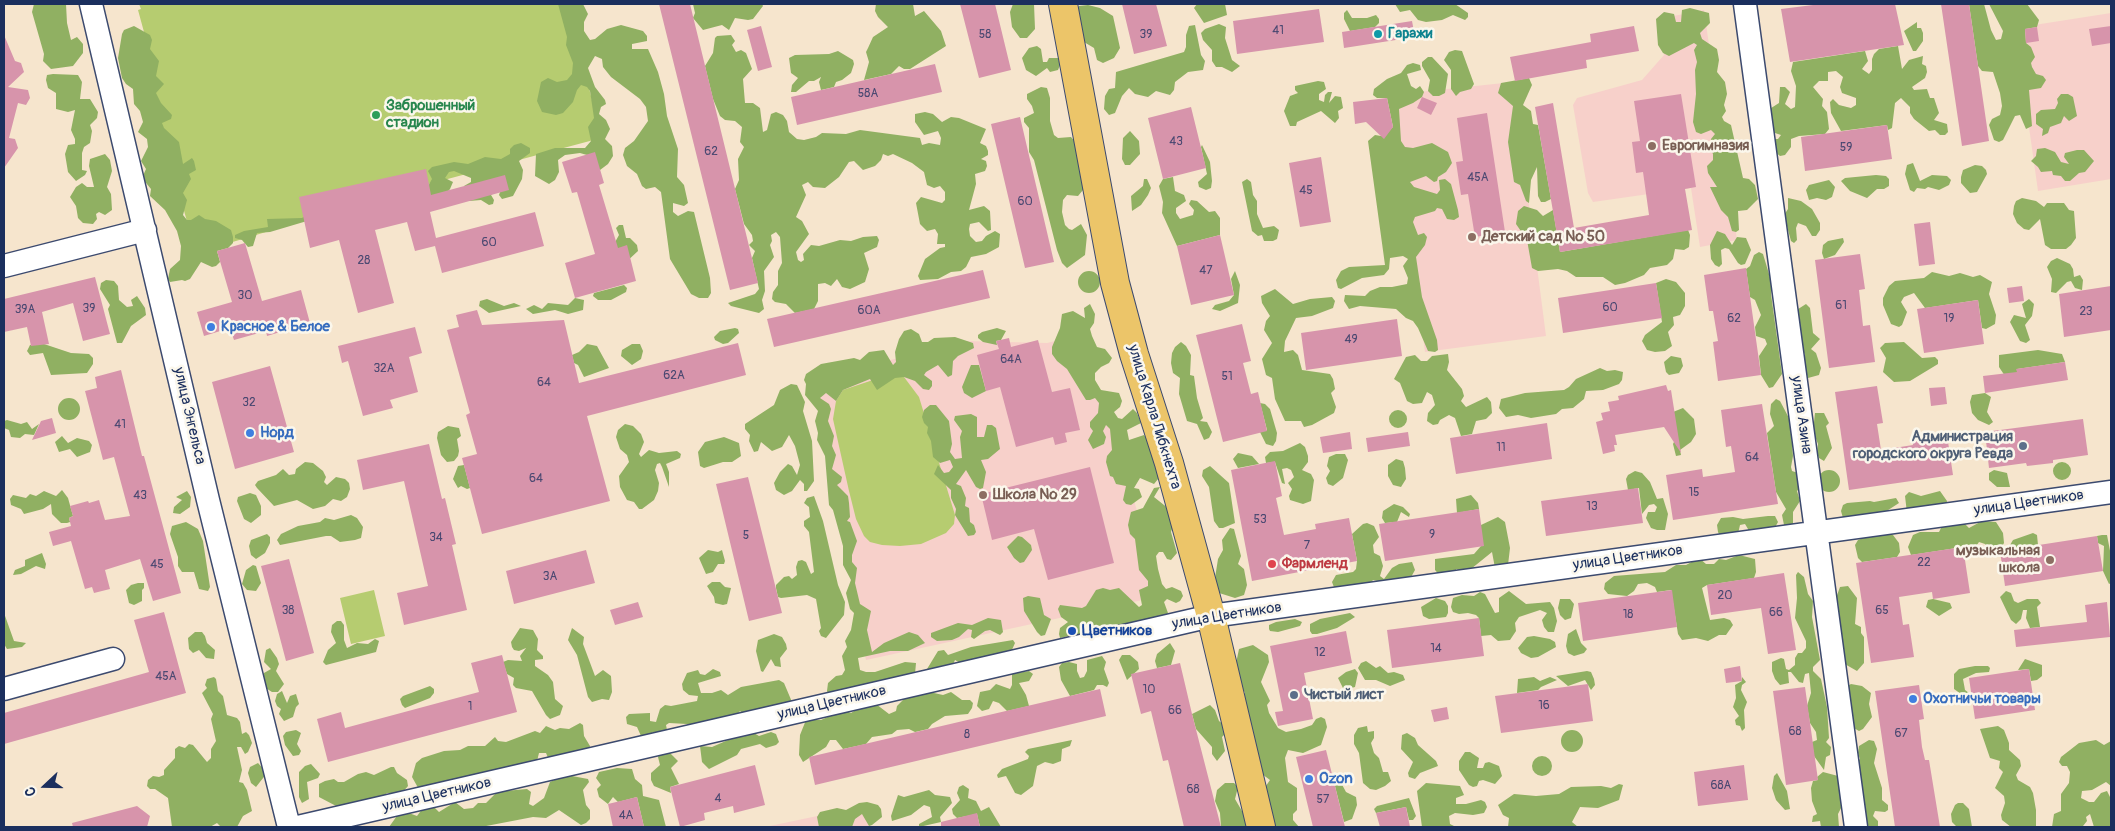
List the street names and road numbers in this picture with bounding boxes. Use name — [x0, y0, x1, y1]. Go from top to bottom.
street label: улица Карла Либкнехта — [1123, 343, 1185, 491]
street label: улица Энгельса — [169, 366, 209, 466]
street label: улица Азина — [1787, 375, 1815, 455]
street label: улица Цветников — [1973, 486, 2085, 520]
street label: улица Цветников — [1572, 541, 1684, 575]
street label: улица Цветников — [1171, 598, 1283, 634]
street label: улица Цветников — [776, 682, 888, 724]
street label: улица Цветников — [381, 774, 493, 816]

